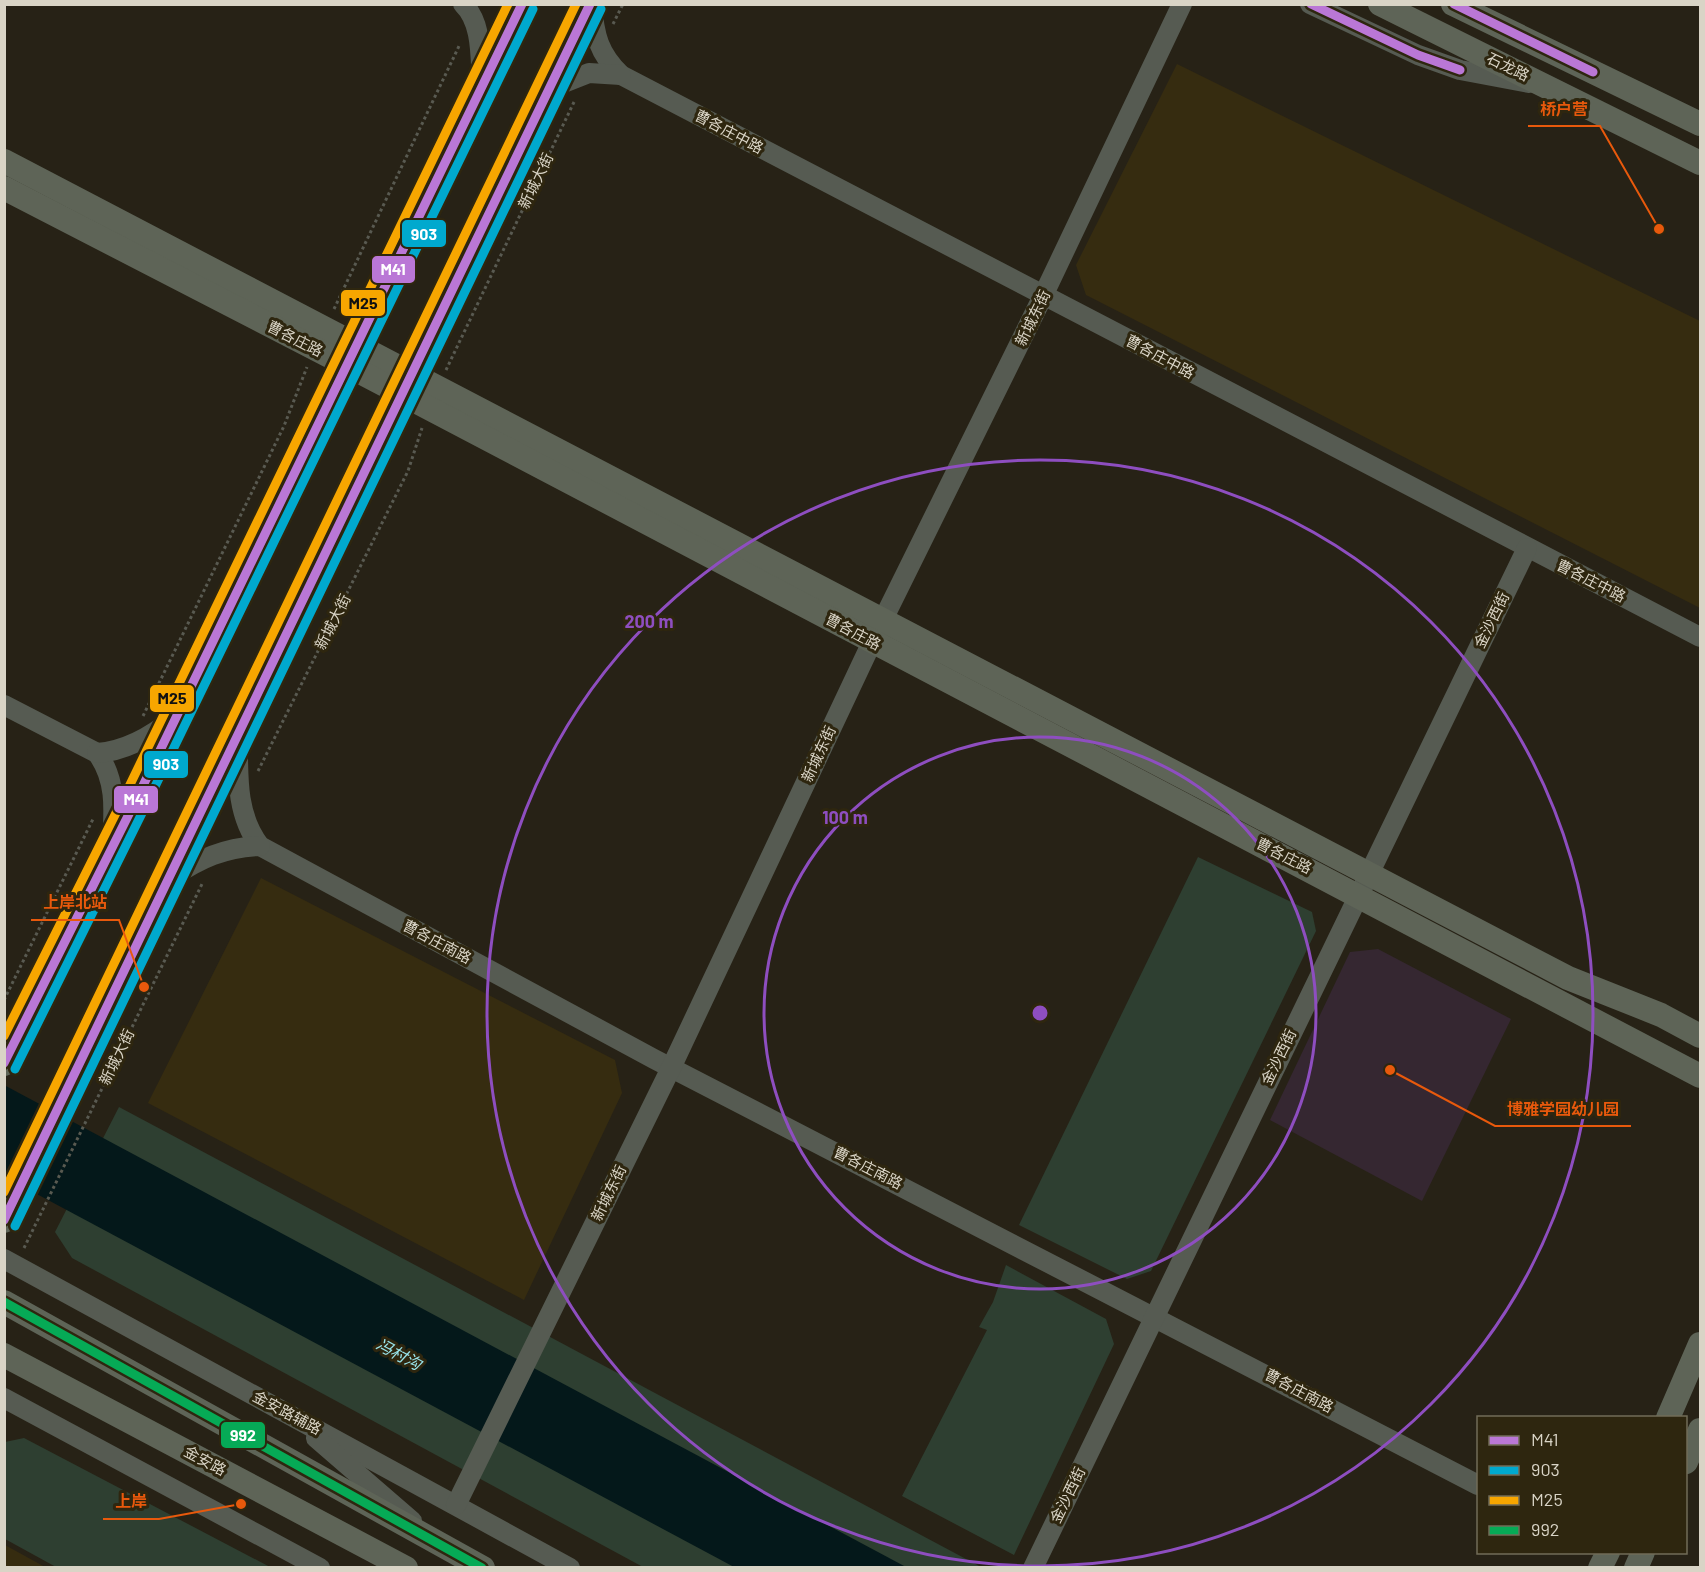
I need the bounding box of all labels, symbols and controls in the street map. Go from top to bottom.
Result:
street label: 石龙路 [1484,48,1533,84]
callout: 桥户营 [1528,92,1600,126]
text: 桥户营 [1540,99,1588,118]
street label: 曹各庄中路 [692,106,767,157]
street label: 新城大街 [514,150,556,211]
line badge: 903 [401,219,447,248]
text: 903 [411,224,437,243]
line badge: M41 [371,255,416,284]
text: M41 [380,259,406,278]
street label: 新城东街 [1011,287,1053,348]
line badge: M25 [340,289,386,317]
text: M25 [348,293,378,312]
street label: 曹各庄路 [265,316,326,360]
street label: 曹各庄中路 [1123,331,1198,382]
street label: 曹各庄中路 [1554,555,1629,605]
street label: 金沙西街 [1470,589,1512,650]
street label: 新城大街 [310,591,354,652]
street label: 曹各庄路 [823,609,884,653]
text: 200 m [624,610,674,632]
line badge: M25 [149,684,195,713]
text: M25 [157,688,187,707]
street label: 新城东街 [797,723,839,785]
line badge: 903 [143,750,189,779]
text: 903 [153,754,179,773]
line badge: M41 [113,785,159,814]
text: M41 [123,789,149,808]
text: 100 m [822,806,868,828]
street label: 曹各庄路 [1254,833,1315,877]
callout: 上岸北站 [31,886,119,920]
text: 上岸北站 [43,892,107,911]
street label: 曹各庄南路 [400,916,475,967]
centre of rings [1030,1003,1050,1023]
street label: 新城大街 [95,1026,137,1087]
street label: 金沙西街 [1257,1026,1299,1087]
callout: 博雅学园幼儿园 [1495,1092,1631,1126]
text: 博雅学园幼儿园 [1507,1099,1619,1118]
street label: 曹各庄南路 [831,1142,906,1192]
street label: 新城东街 [587,1162,629,1223]
water label: 冯村沟 [374,1334,427,1374]
street label: 曹各庄南路 [1262,1365,1337,1416]
street label: 金安路辅路 [250,1387,325,1438]
legend [1477,1416,1687,1554]
line badge: 992 [220,1421,266,1449]
text: 992 [230,1425,256,1444]
text: M41 [1531,1428,1558,1450]
street label: 金安路 [181,1442,230,1479]
text: 903 [1531,1458,1560,1480]
street label: 金沙西街 [1046,1464,1088,1525]
callout: 上岸 [103,1485,159,1519]
text: M25 [1531,1488,1563,1510]
text: 上岸 [115,1491,147,1510]
text: 992 [1531,1518,1559,1540]

